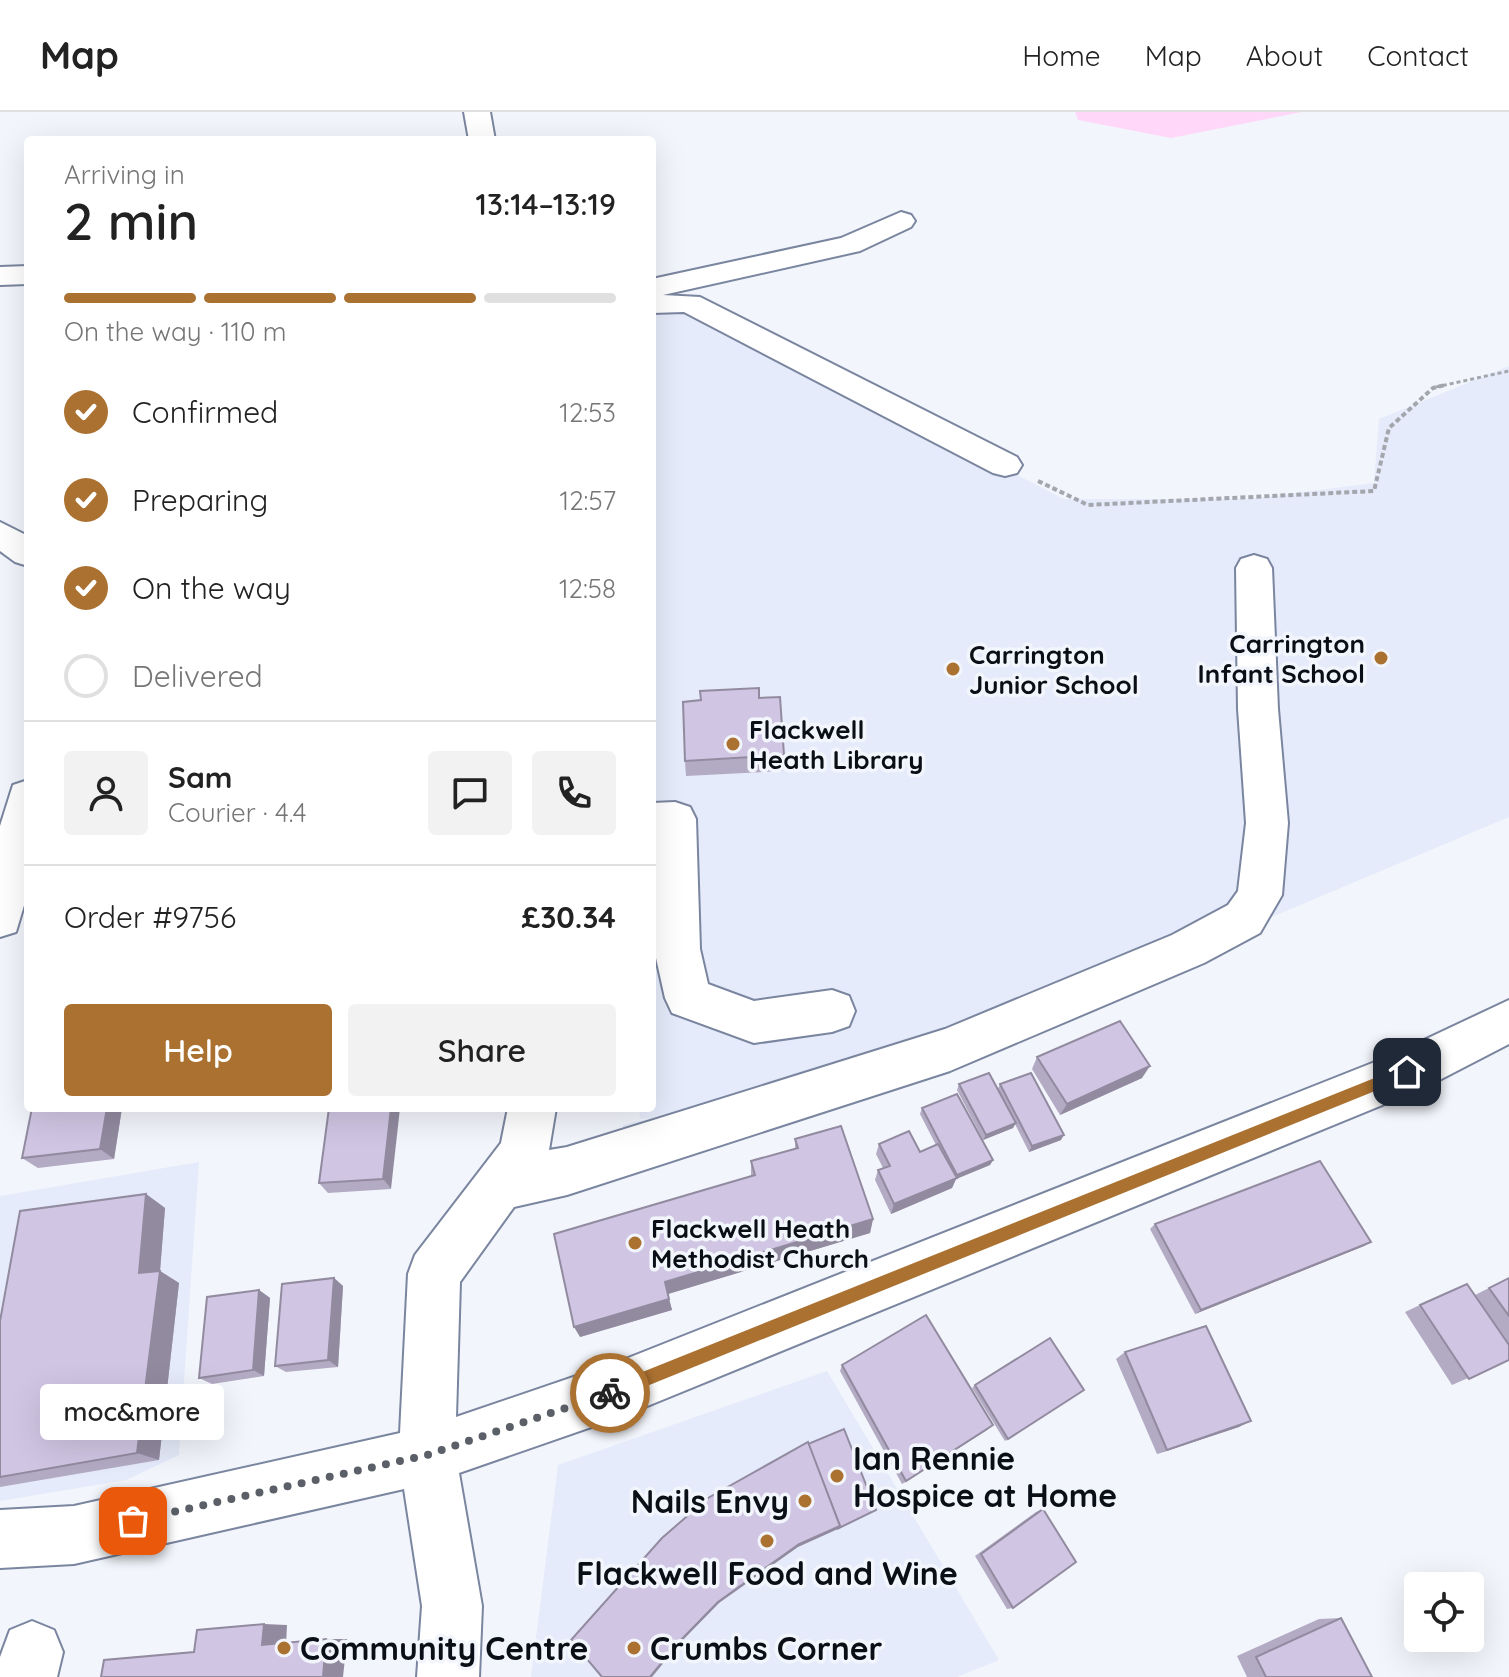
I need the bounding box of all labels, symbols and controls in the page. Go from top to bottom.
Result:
text: Map [40,31,119,79]
text: Home [1022,38,1101,73]
text: Map [1145,38,1202,73]
text: About [1246,38,1323,73]
text: Contact [1367,38,1469,73]
text: Arriving in [64,158,185,191]
text: 13:14–13:19 [475,185,616,223]
text: 2 min [64,188,198,253]
text: On the way · 110 m [64,315,286,348]
icon: check [64,390,108,434]
text: Confirmed [132,393,278,431]
text: 12:53 [559,396,616,429]
icon: check [64,478,108,522]
text: Preparing [132,481,268,519]
text: 12:57 [560,484,616,517]
icon: check [64,566,108,610]
text: On the way [132,569,291,607]
text: 12:58 [559,572,616,605]
place label: Carrington Infant School [1198,627,1365,690]
place label: Carrington Junior School [969,638,1139,701]
marker: Carrington Infant School [1372,649,1390,667]
text: Delivered [132,657,263,695]
marker: Carrington Junior School [944,660,962,678]
place label: Flackwell Heath Library [749,713,924,776]
marker: Flackwell Heath Library [724,735,742,753]
button: person [64,751,148,835]
button: chat [428,751,512,835]
button: phone [532,751,616,835]
text: Sam [168,758,232,796]
text: Courier · 4.4 [168,796,306,829]
text: Order #9756 [64,898,236,936]
text: £30.34 [522,898,616,936]
button: Help [64,1004,332,1096]
button: Share [348,1004,616,1096]
pin [1373,1038,1441,1106]
icon: home [1385,1050,1429,1094]
place label: Flackwell Heath Methodist Church [651,1212,869,1275]
marker: Flackwell Heath Methodist Church [626,1234,644,1252]
courier [570,1353,650,1433]
icon: bike [588,1371,632,1415]
callout: moc&more [41,1385,225,1441]
text: moc&more [64,1395,200,1428]
place label: Ian Rennie Hospice at Home [853,1438,1117,1515]
marker: Ian Rennie Hospice at Home [828,1467,846,1485]
place label: Nails Envy [631,1481,789,1521]
pin [99,1487,167,1555]
marker: Nails Envy [796,1492,814,1510]
icon: bag [111,1499,155,1543]
marker: Flackwell Food and Wine [758,1532,776,1550]
place label: Flackwell Food and Wine [576,1553,958,1593]
map controls [1404,1572,1484,1652]
button: locate [1404,1572,1484,1652]
place label: Community Centre [300,1628,588,1668]
place label: Crumbs Corner [650,1628,883,1668]
marker: Community Centre [275,1639,293,1657]
marker: Crumbs Corner [625,1639,643,1657]

